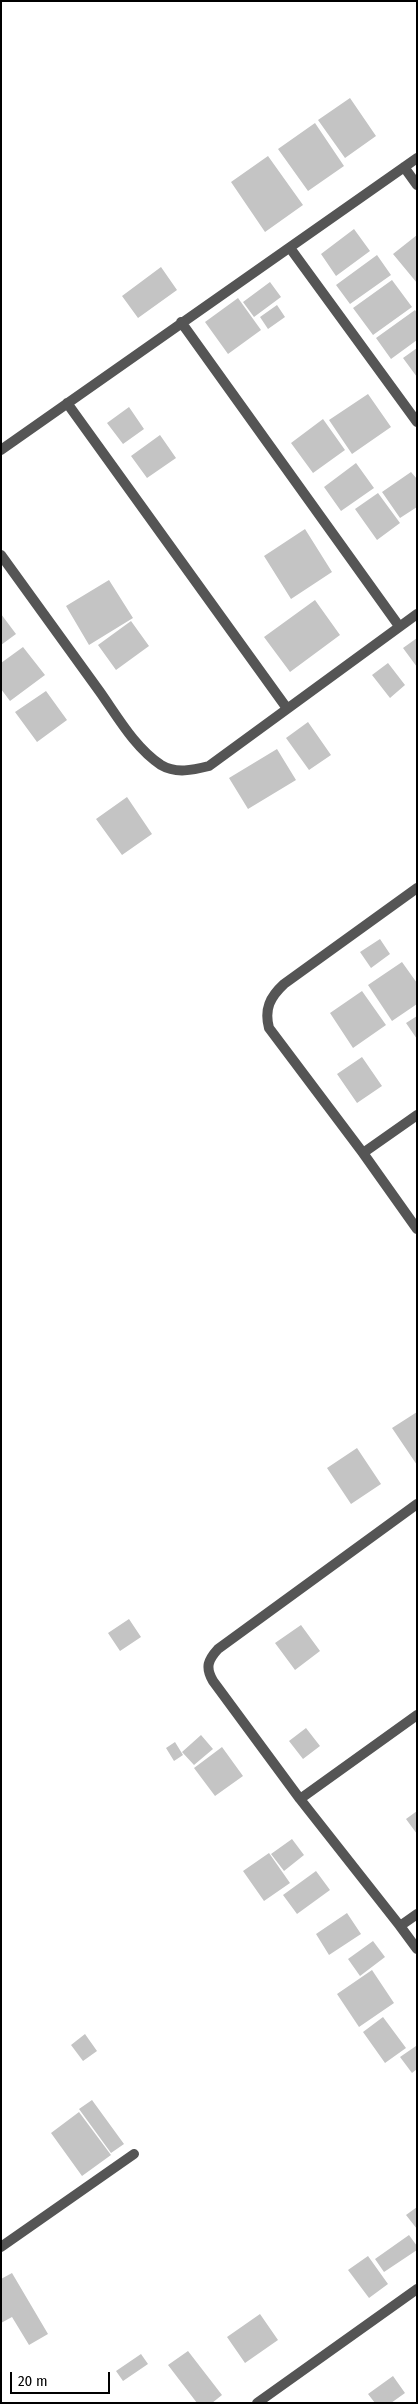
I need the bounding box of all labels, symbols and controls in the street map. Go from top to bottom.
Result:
scale bar [12,2362,112,2394]
text: 20 m [18,2372,48,2390]

